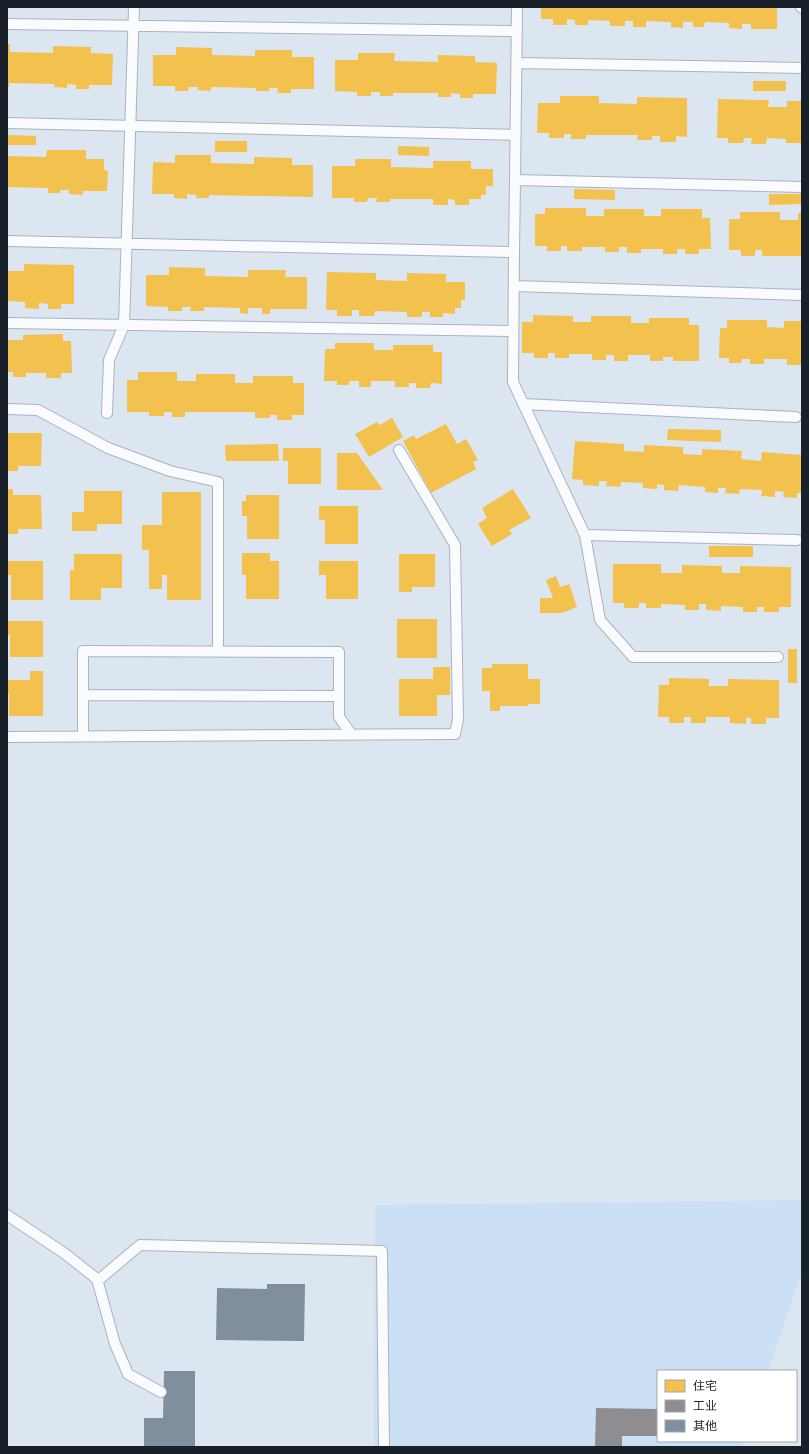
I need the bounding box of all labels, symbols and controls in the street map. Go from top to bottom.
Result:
legend [657,1370,797,1442]
text: 住宅 [693,1377,717,1394]
text: 工业 [693,1397,717,1414]
text: 其他 [693,1417,717,1434]

